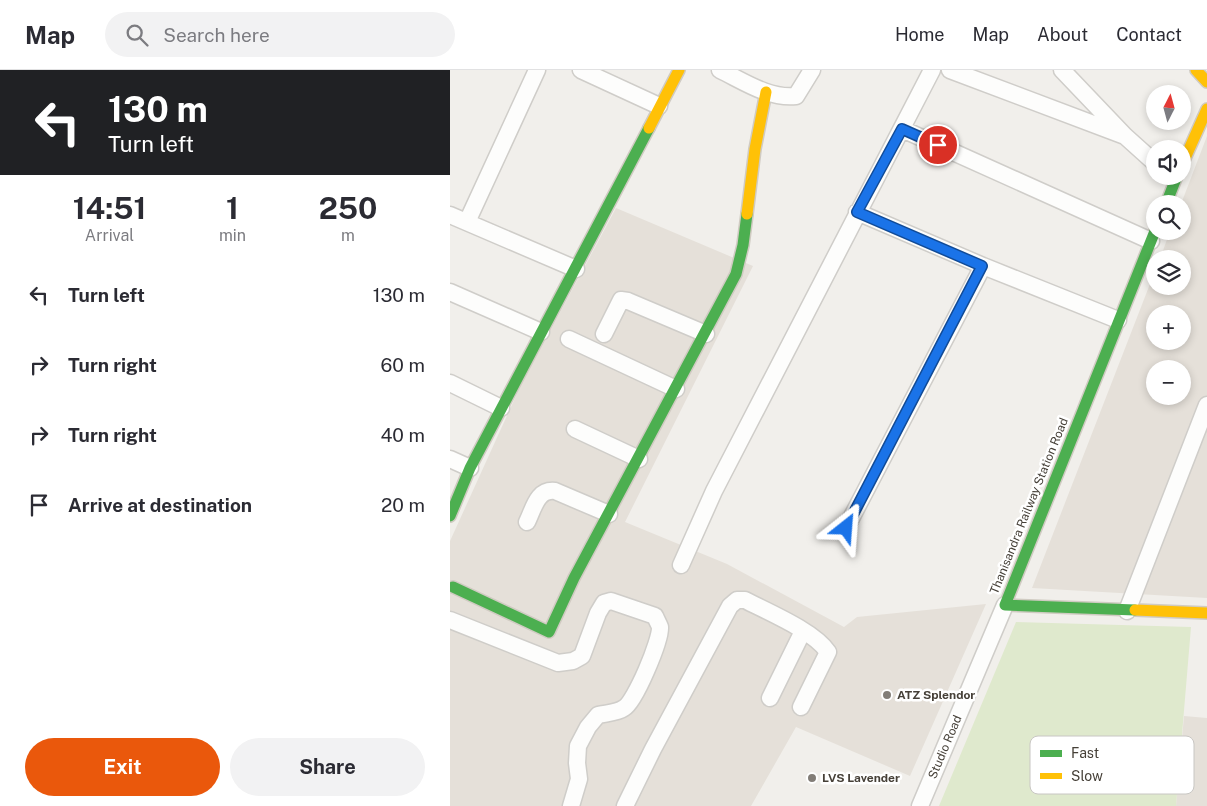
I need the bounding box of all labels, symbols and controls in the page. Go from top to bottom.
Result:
search box [105,12,455,57]
text: Map [25,21,75,49]
icon: search [123,21,151,49]
text: Search here [163,24,270,46]
text: Home [895,24,945,45]
text: Map [973,24,1009,45]
text: About [1037,24,1088,45]
text: Contact [1116,24,1182,45]
north arrow [1146,85,1191,130]
map controls [1146,85,1191,405]
text: 130 m [108,89,208,130]
icon: left [25,90,90,155]
pin [917,124,959,166]
text: Turn left [108,131,194,157]
icon: arrive [924,131,952,159]
button: sound [1146,140,1191,185]
text: 14:51 [73,190,146,226]
text: 1 [226,190,239,226]
text: 250 [319,190,377,226]
button: search [1146,195,1191,240]
text: Arrival [85,226,134,245]
text: min [219,226,246,245]
text: m [341,226,355,245]
button: layers [1146,250,1191,295]
icon: left [25,281,53,309]
text: Turn left [68,284,145,306]
text: 130 m [373,284,425,306]
button: + [1146,305,1191,350]
icon: right [25,351,53,379]
text: Turn right [68,354,157,376]
text: 60 m [381,354,425,376]
button: − [1146,360,1191,405]
street label: Thanisandra Railway Station Road [987,416,1071,596]
icon: right [25,421,53,449]
text: Turn right [68,424,157,446]
text: 40 m [380,424,425,446]
icon: arrive [25,491,53,519]
text: Arrive at destination [68,494,252,516]
text: 20 m [381,494,425,516]
position arrow [819,501,871,553]
place label: ATZ Splendor [897,688,975,702]
marker: ATZ Splendor [881,689,893,701]
street label: Studio Road [925,713,965,781]
legend [1030,736,1194,794]
button: Exit [25,738,220,796]
button: Share [230,738,425,796]
text: Fast [1071,745,1099,761]
text: Slow [1071,768,1103,784]
place label: LVS Lavender [822,771,900,785]
marker: LVS Lavender [806,772,818,784]

